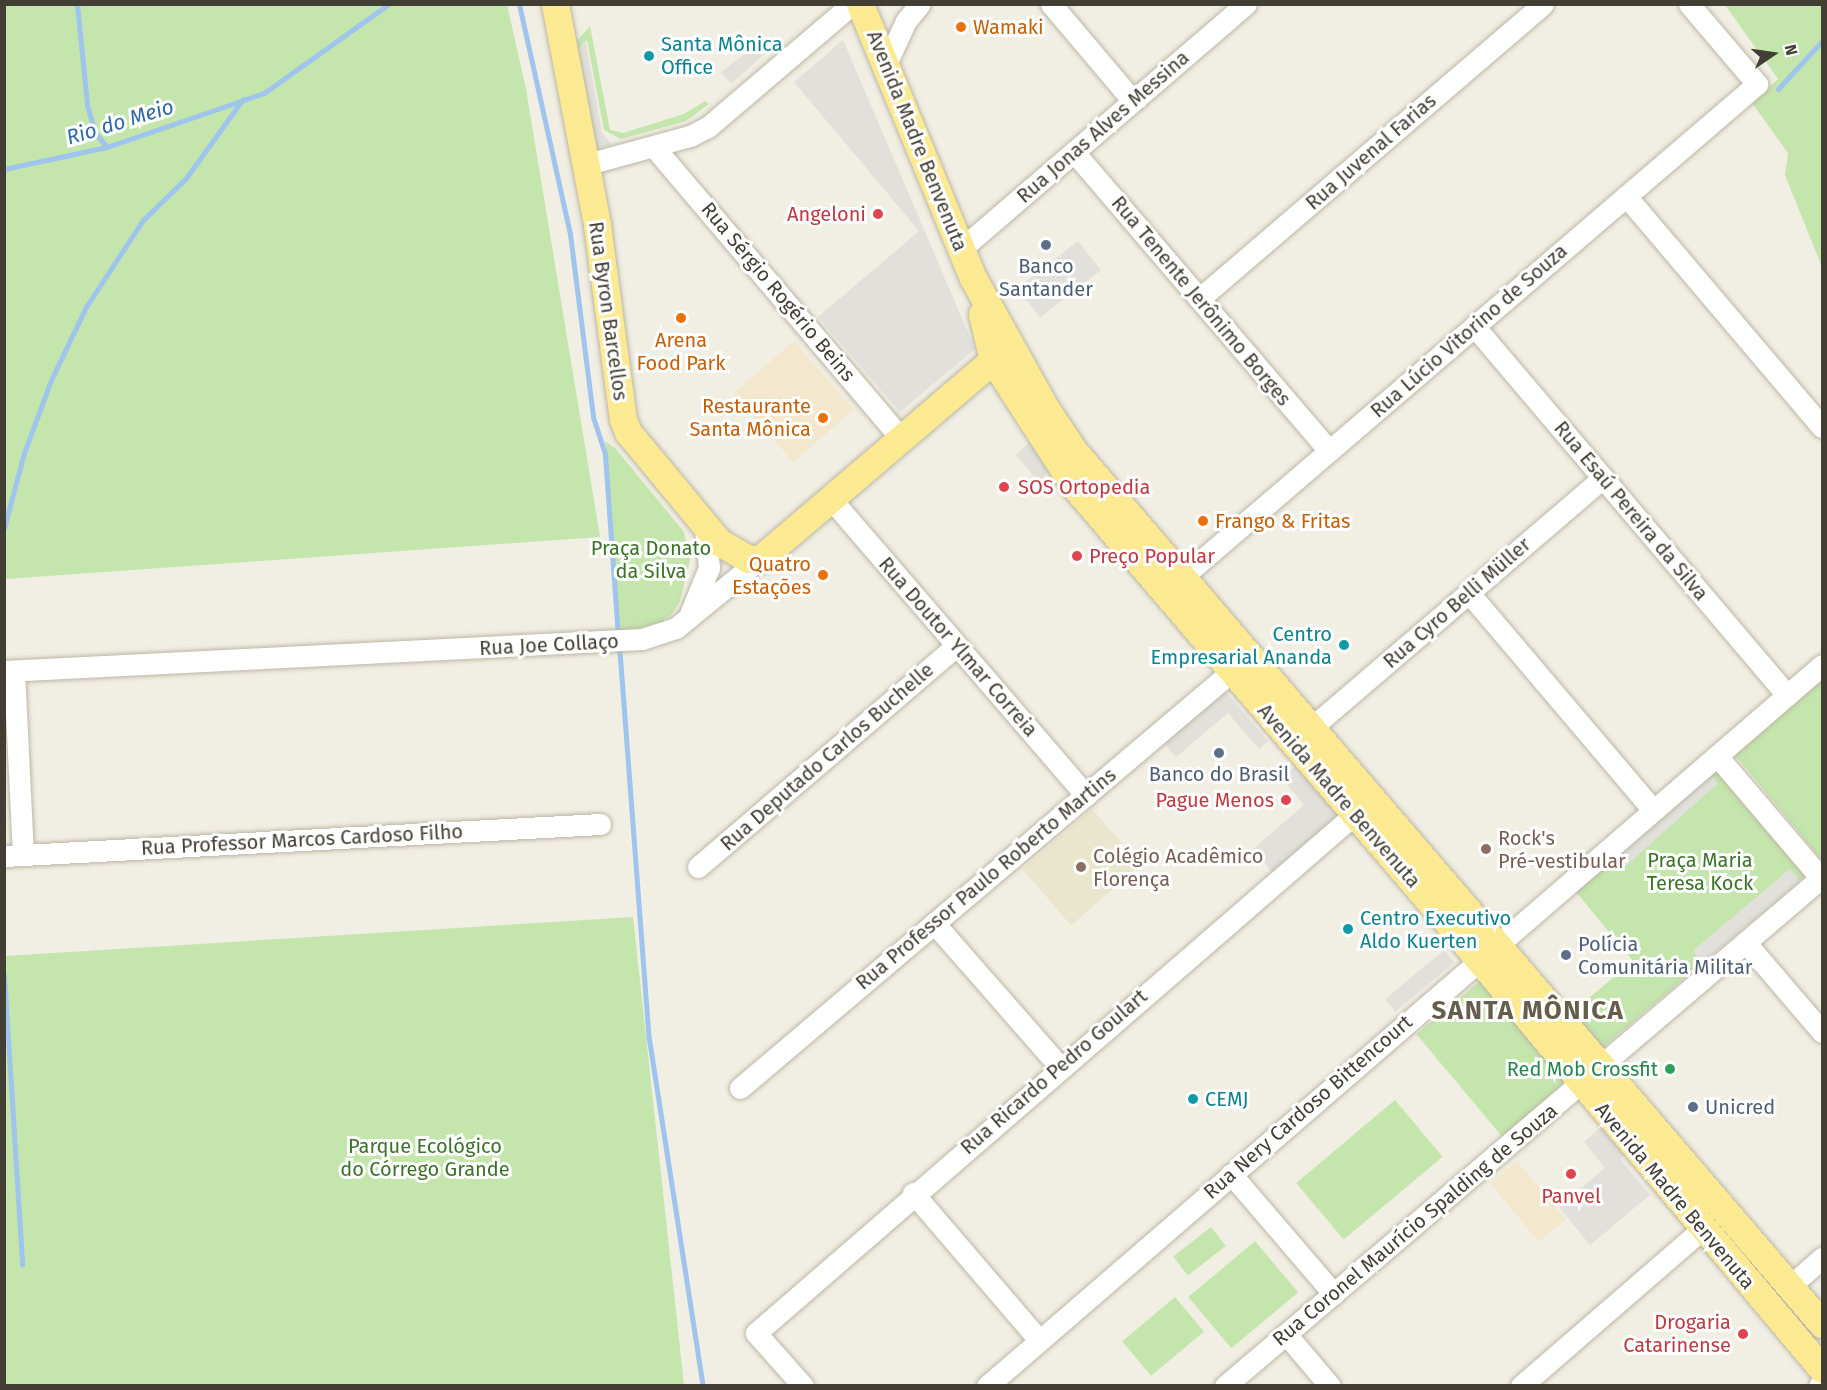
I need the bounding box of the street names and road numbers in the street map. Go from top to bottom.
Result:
street label: Avenida Madre Benvenuta [862,27,972,255]
street label: Rua Jonas Alves Messina [1012,46,1194,208]
street label: Rua Juvenal Farias [1301,89,1441,215]
street label: Rua Tenente Jerônimo Borges [1106,191,1296,411]
street label: Rua Sérgio Rogério Beins [696,197,860,387]
street label: Rua Byron Barcellos [584,220,632,402]
street label: Rua Lúcio Vitorino de Souza [1366,239,1572,423]
street label: Rua Esaú Pereira da Silva [1549,416,1713,606]
street label: Rua Cyro Belli Müller [1378,533,1536,673]
street label: Rua Doutor Ylmar Correia [873,552,1043,742]
street label: Rua Joe Collaço [479,629,619,661]
street label: Rua Deputado Carlos Buchelle [716,658,938,856]
street label: Avenida Madre Benvenuta [1253,699,1425,893]
street label: Rua Professor Paulo Roberto Martins [851,763,1121,995]
street label: Rua Professor Marcos Cardoso Filho [140,820,464,860]
street label: Rua Ricardo Pedro Goulart [956,984,1152,1160]
street label: Rua Nery Cardoso Bittencourt [1199,1010,1417,1204]
street label: Avenida Madre Benvenuta [1590,1098,1760,1294]
street label: Rua Coronel Maurício Spalding de Souza [1268,1099,1562,1351]

